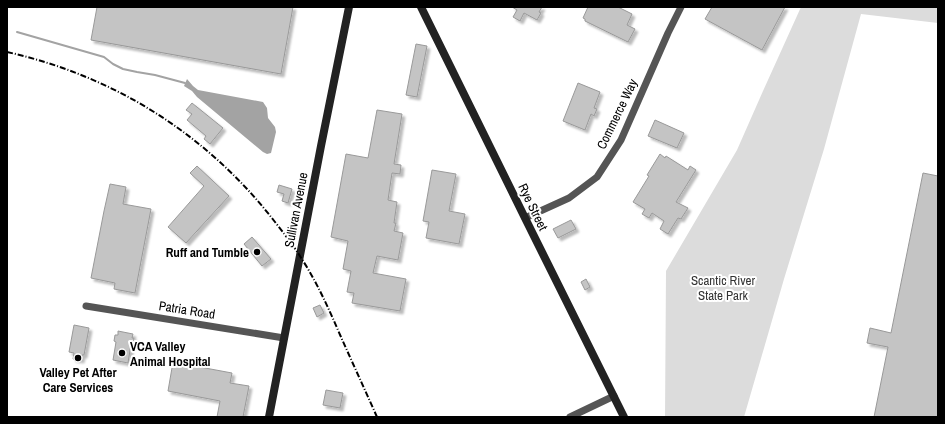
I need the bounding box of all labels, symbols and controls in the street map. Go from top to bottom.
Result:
street label: Commerce Way [593,76,642,152]
street label: Sullivan Avenue [280,171,312,249]
street label: Rye Street [514,181,552,233]
place label: Ruff and Tumble [166,244,249,261]
marker: Ruff and Tumble [252,247,262,257]
park label: Scantic River State Park [691,272,755,304]
street label: Patria Road [158,297,216,323]
place label: VCA Valley Animal Hospital [130,338,211,370]
marker: VCA Valley Animal Hospital [117,348,127,358]
marker: Valley Pet After Care Services [73,353,83,363]
place label: Valley Pet After Care Services [39,364,117,396]

